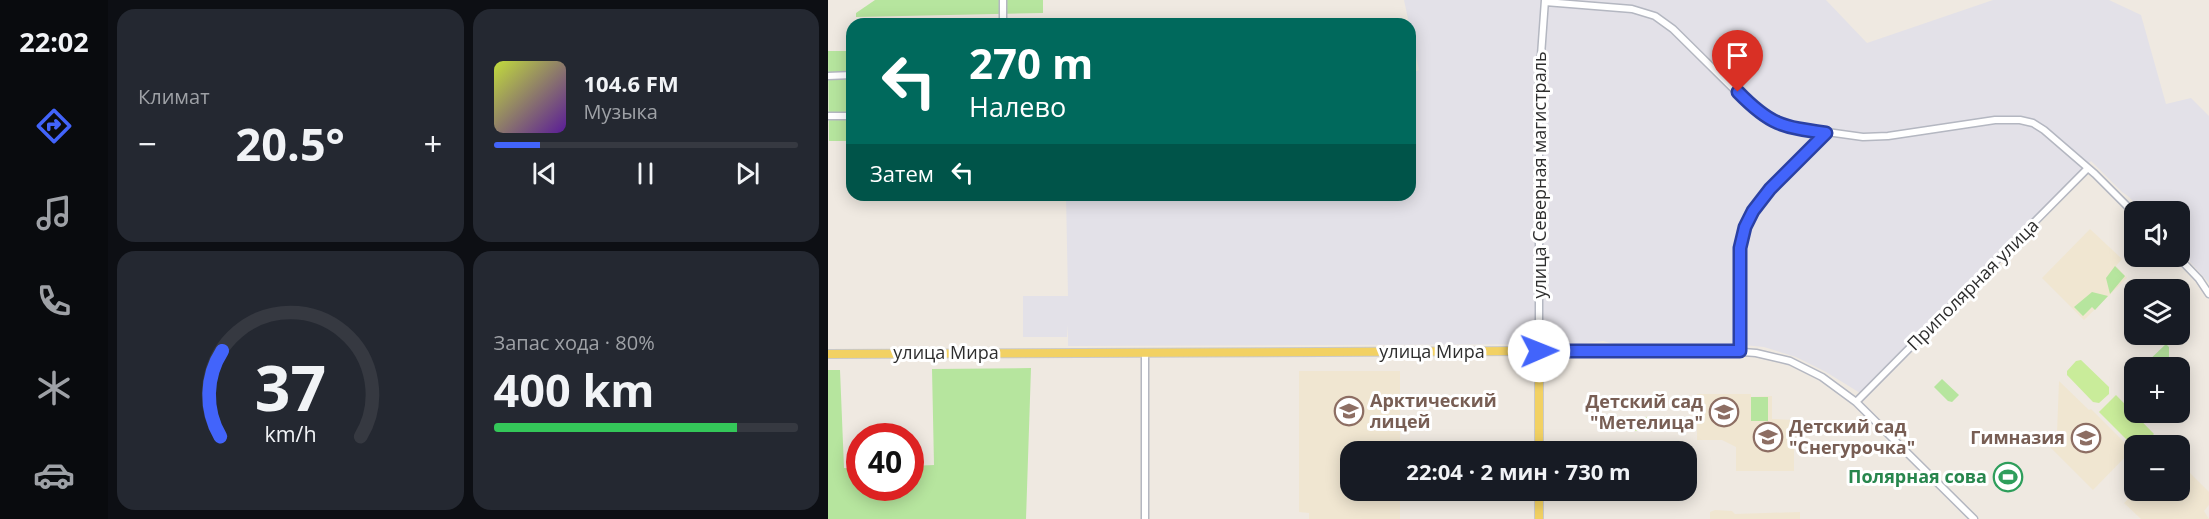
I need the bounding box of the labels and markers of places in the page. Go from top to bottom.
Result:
pin [1712,30,1763,92]
place label: Арктический лицей [1370,388,1497,433]
place label: Детский сад "Метелица" [1586,389,1703,434]
school or university icon: Арктический лицей [1333,395,1365,427]
school or university icon: Детский сад "Метелица" [1708,396,1740,428]
place label: Детский сад "Снегурочка" [1789,414,1915,459]
school or university icon: Детский сад "Снегурочка" [1752,421,1784,453]
school or university icon: Гимназия [2070,422,2102,454]
place label: Гимназия [1970,425,2065,449]
sports icon: Полярная сова [1992,461,2024,493]
place label: Полярная сова [1848,464,1987,488]

